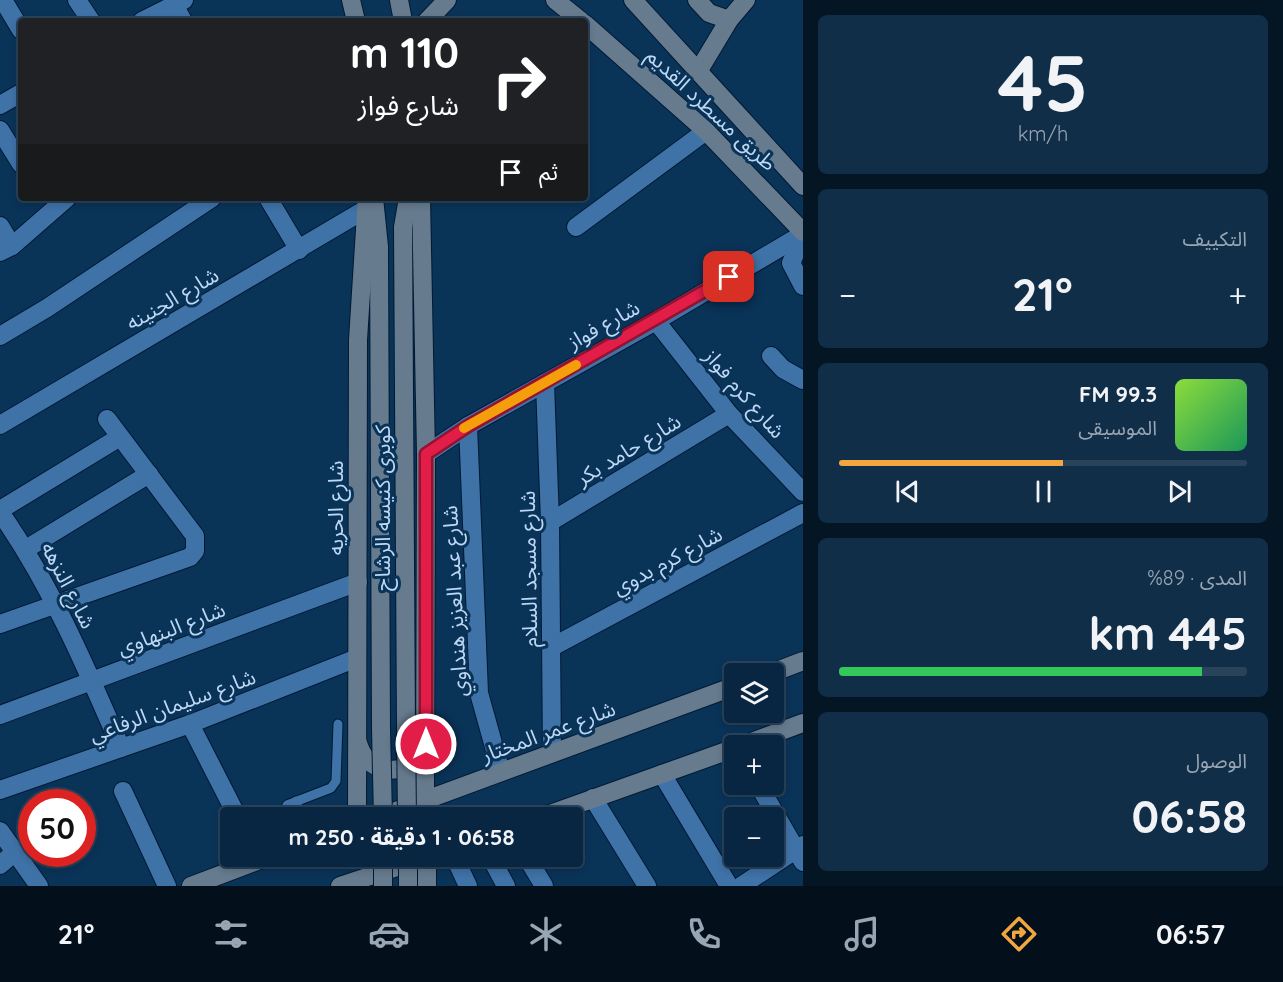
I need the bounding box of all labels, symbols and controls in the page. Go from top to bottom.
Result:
text: 110 m [350,26,459,79]
text: 45 [998,33,1088,131]
icon: right [480,42,558,120]
street label: طريق مسطرد القديم [640,42,782,178]
text: شارع فواز [358,88,459,122]
text: km/h [1018,121,1068,146]
icon: arrive [494,156,527,189]
text: ثم [539,158,558,186]
text: التكييف [1183,226,1247,251]
pin [703,251,754,302]
icon: arrive [712,260,745,293]
street label: شارع الجنينه [121,261,225,338]
text: 21° [1012,266,1073,322]
text: − [839,274,856,315]
text: + [1228,274,1247,315]
street label: شارع فواز [561,294,645,358]
street label: شارع كرم فواز [695,342,791,446]
text: 99.3 FM [1079,380,1157,408]
street label: شارع حامد بكر [570,408,687,494]
text: الموسيقى [1078,415,1157,440]
street label: كوبرى كنيسه الرشاح [369,425,398,591]
street label: شارع الحريه [322,461,351,555]
icon: previous [891,475,924,508]
icon: pause [1027,475,1060,508]
icon: next [1163,475,1196,508]
street label: شارع مسجد السلام [514,490,546,648]
street label: شارع عبد العزيز هنداوي [436,504,476,697]
street label: شارع كرم بدوي [608,520,728,603]
street label: شارع النزهه [33,537,102,634]
text: المدى · 89% [1147,565,1247,590]
street label: شارع البنهاوي [113,596,230,664]
text: 445 km [1088,605,1247,661]
street label: شارع سليمان الرفاعي [85,663,260,751]
map controls [724,663,784,867]
button: layers [724,663,784,723]
street label: شارع عمر المختار [476,695,620,770]
position arrow [394,712,458,776]
button: + [724,735,784,795]
text: الوصول [1186,748,1247,773]
text: 06:58 [1132,788,1247,844]
speed limit sign: 50 [18,789,96,867]
button: − [724,807,784,867]
text: 06:58 · 1 دقيقة · 250 m [288,823,515,851]
icon: filters [210,913,252,955]
icon: car [368,913,410,955]
icon: climate [525,913,567,955]
icon: phone [683,913,725,955]
icon: music [841,913,883,955]
icon: directions [998,913,1040,955]
text: 21° [58,917,94,951]
text: 06:57 [1156,917,1225,951]

